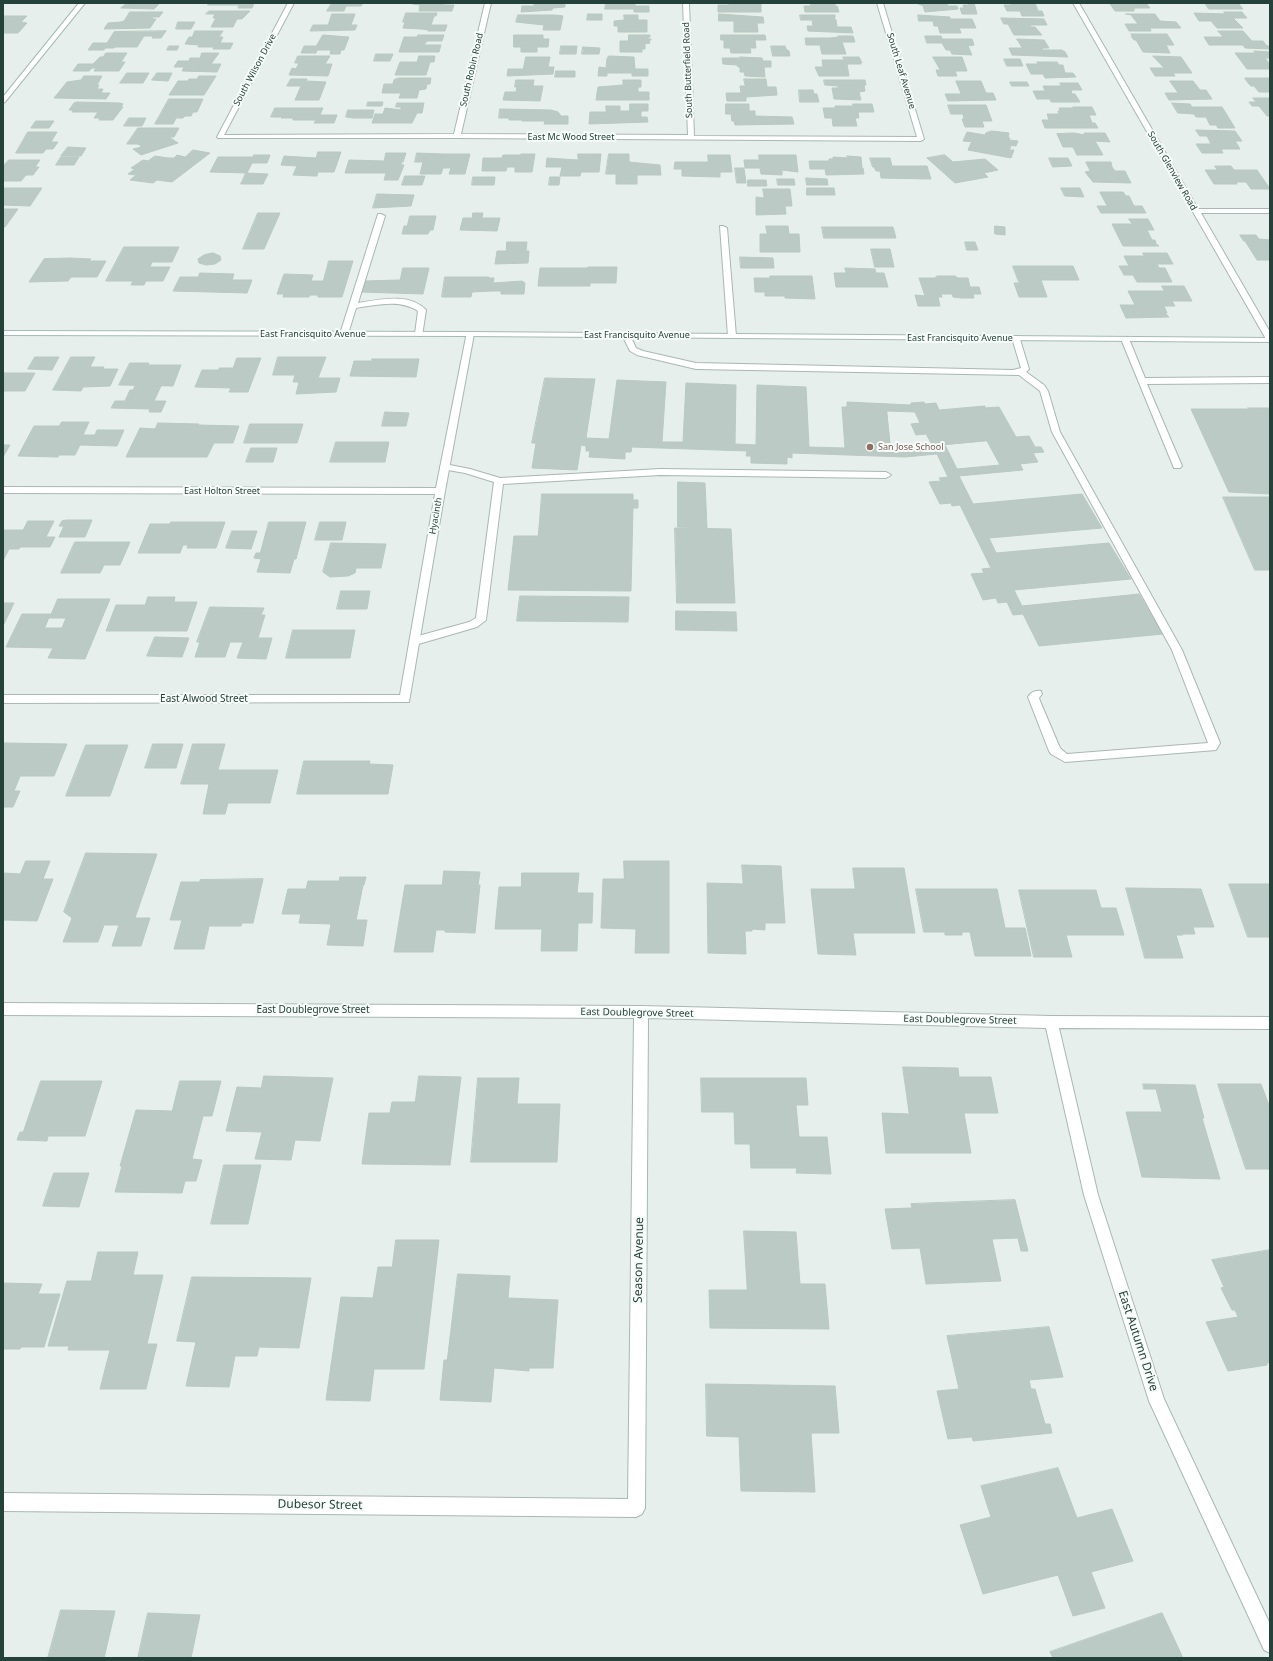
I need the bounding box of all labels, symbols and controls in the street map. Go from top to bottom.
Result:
street label: South Butterfield Road [681,22,695,118]
street label: South Wilson Drive [231,32,279,108]
street label: South Robin Road [458,32,486,108]
street label: South Leaf Avenue [884,32,918,110]
street label: South Glenview Road [1145,130,1199,212]
street label: East Mc Wood Street [528,132,614,142]
street label: East Francisquito Avenue [260,329,366,339]
street label: East Francisquito Avenue [584,330,690,340]
street label: East Francisquito Avenue [907,333,1013,343]
marker: San Jose School [865,442,875,452]
place label: San Jose School [878,442,944,452]
street label: East Holton Street [184,486,260,496]
street label: Hyacinth [427,497,445,535]
street label: East Alwood Street [160,693,248,705]
street label: East Doublegrove Street [256,1004,370,1016]
street label: East Doublegrove Street [580,1006,694,1020]
street label: East Doublegrove Street [903,1013,1017,1027]
street label: Season Avenue [631,1217,647,1303]
street label: East Autumn Drive [1115,1289,1161,1393]
street label: Dubesor Street [277,1497,363,1513]

